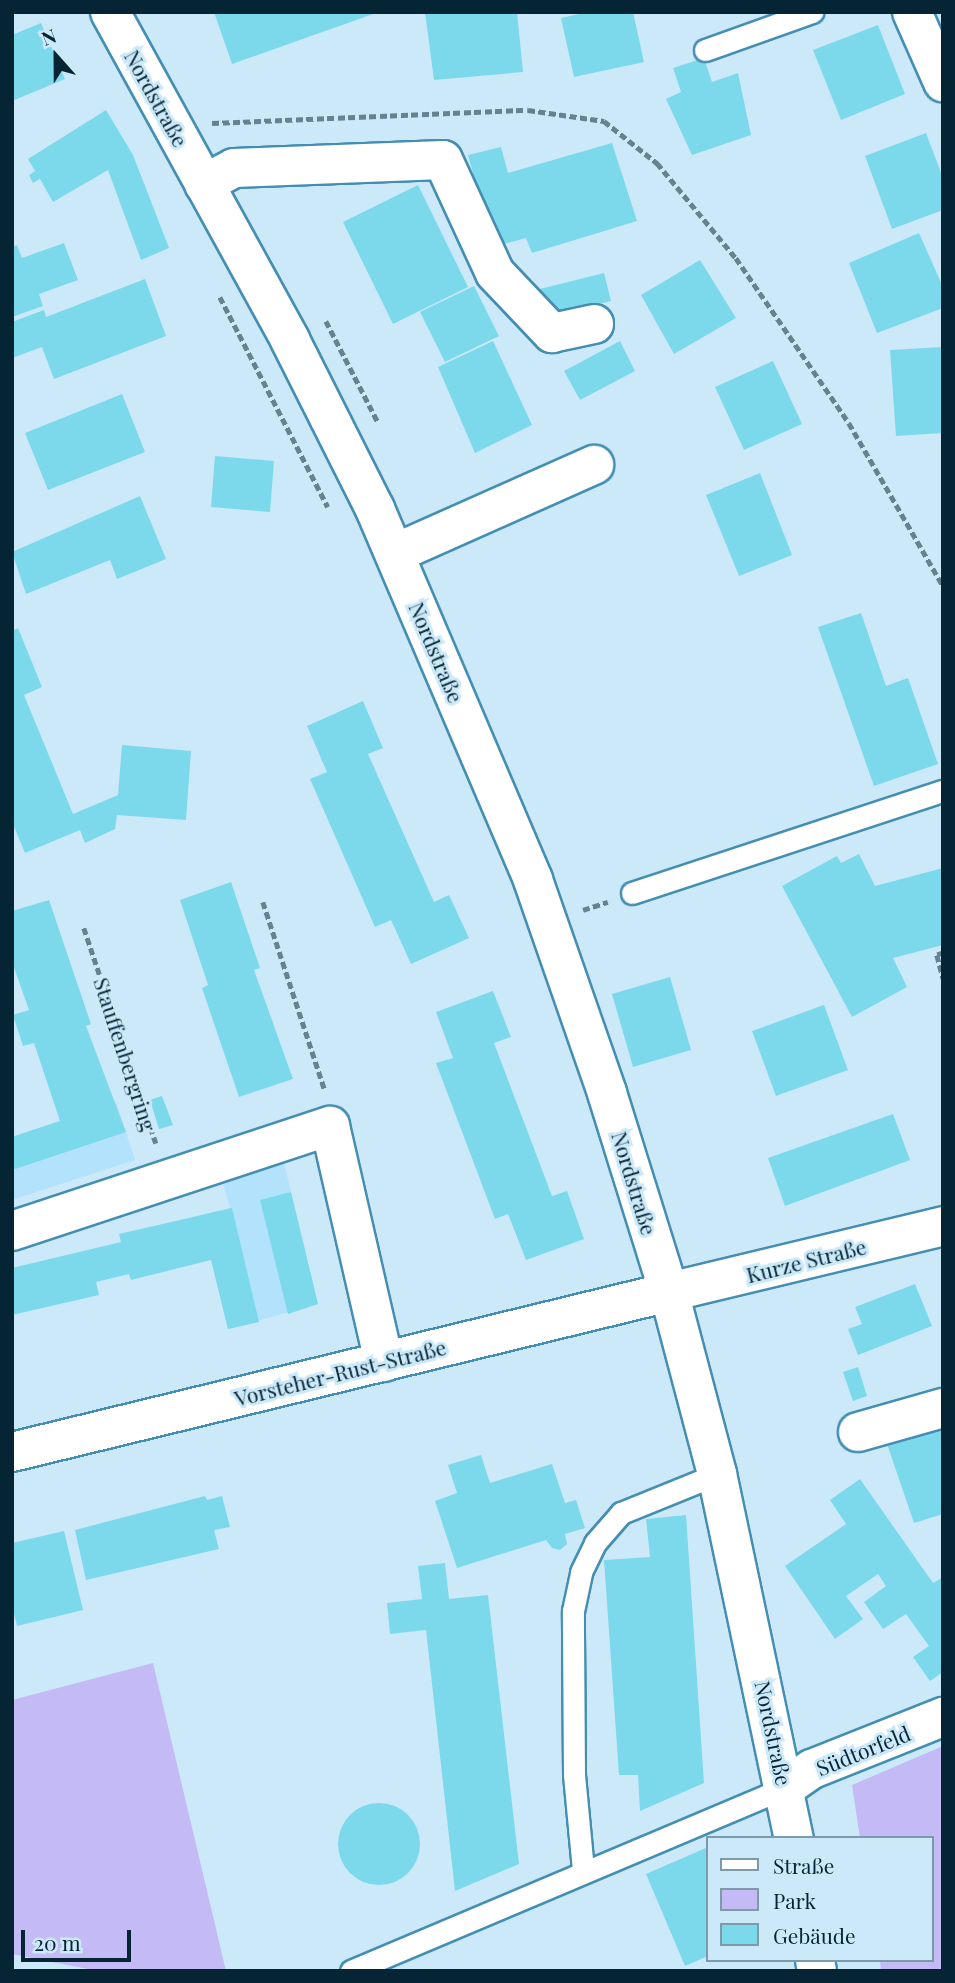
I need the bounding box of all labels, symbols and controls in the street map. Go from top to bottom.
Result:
north arrow [21,21,91,91]
text: N [37,22,60,51]
street label: Nordstraße [120,45,194,151]
street label: Nordstraße [405,598,469,706]
street label: Stauffenbergring [89,974,163,1134]
street label: Nordstraße [607,1128,663,1238]
street label: Kurze Straße [743,1233,869,1287]
street label: Vorsteher-Rust-Straße [232,1334,448,1410]
street label: Nordstraße [751,1678,797,1788]
street label: Südtorfeld [812,1720,914,1780]
legend [706,1836,934,1962]
text: Straße [773,1851,834,1879]
text: Park [773,1886,816,1914]
scale bar [24,1916,135,1960]
text: Gebäude [773,1921,856,1949]
text: 20 m [34,1928,81,1956]

